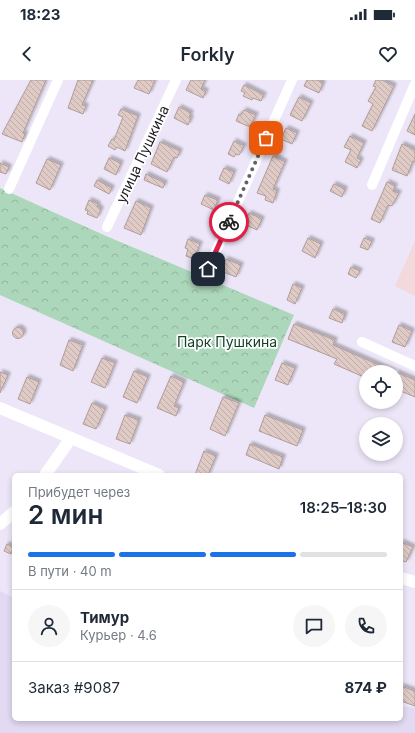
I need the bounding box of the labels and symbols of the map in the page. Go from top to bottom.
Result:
street label: улица Пушкина [112,103,172,205]
pin [249,121,283,155]
courier [209,202,249,242]
pin [191,252,225,286]
park label: Парк Пушкина [177,333,277,350]

